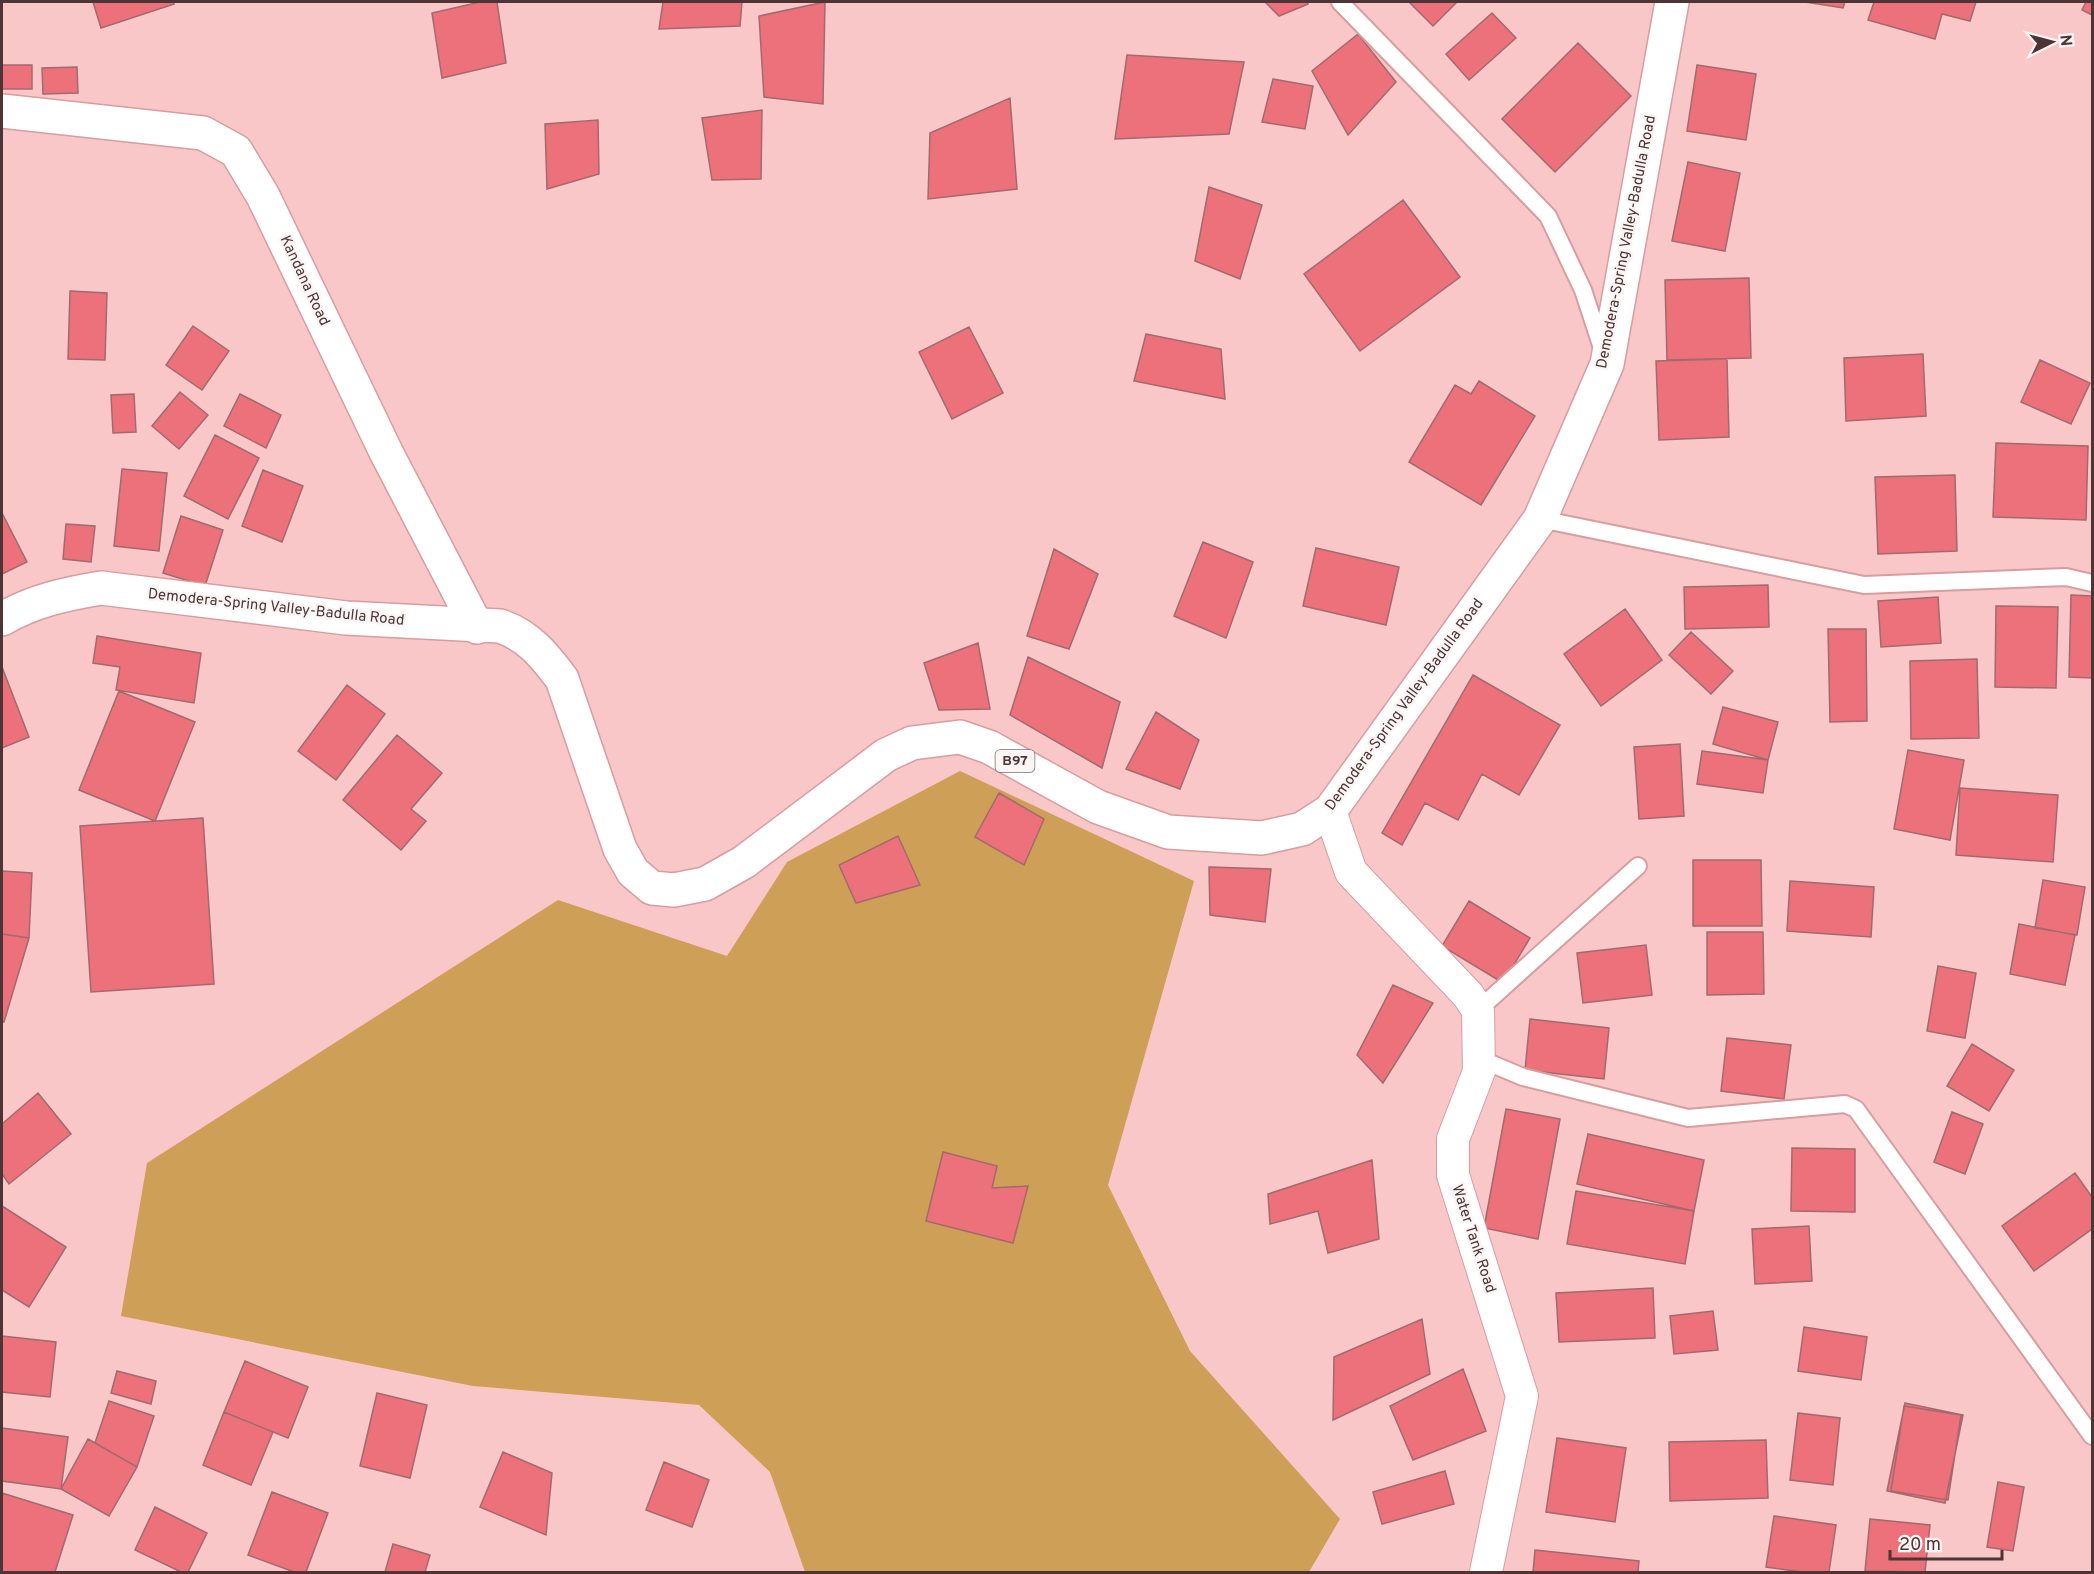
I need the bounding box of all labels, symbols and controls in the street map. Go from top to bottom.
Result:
north arrow [2022,12,2082,72]
text: N [2054,34,2075,47]
street label: Demodera-Spring Valley-Badulla Road [1593,114,1661,370]
street label: Kandana Road [275,233,333,329]
street label: Demodera-Spring Valley-Badulla Road [147,585,405,631]
street label: Demodera-Spring Valley-Badulla Road [1322,595,1488,815]
road number: B97 [996,750,1034,772]
street label: Water Tank Road [1447,1182,1499,1296]
scale bar [1890,1523,2002,1561]
text: 20 m [1899,1534,1941,1557]

